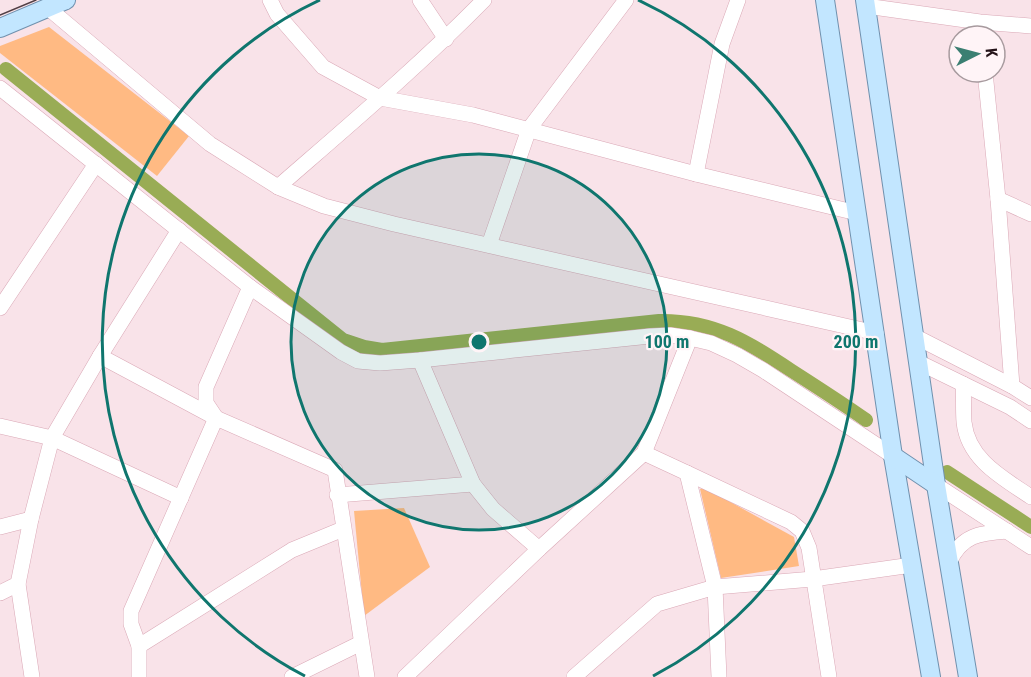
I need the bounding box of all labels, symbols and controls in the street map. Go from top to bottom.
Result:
north arrow [947,24,1007,84]
text: K [982,47,1001,58]
text: 100 m [645,331,689,352]
text: 200 m [834,331,878,352]
centre of rings [469,332,489,352]

